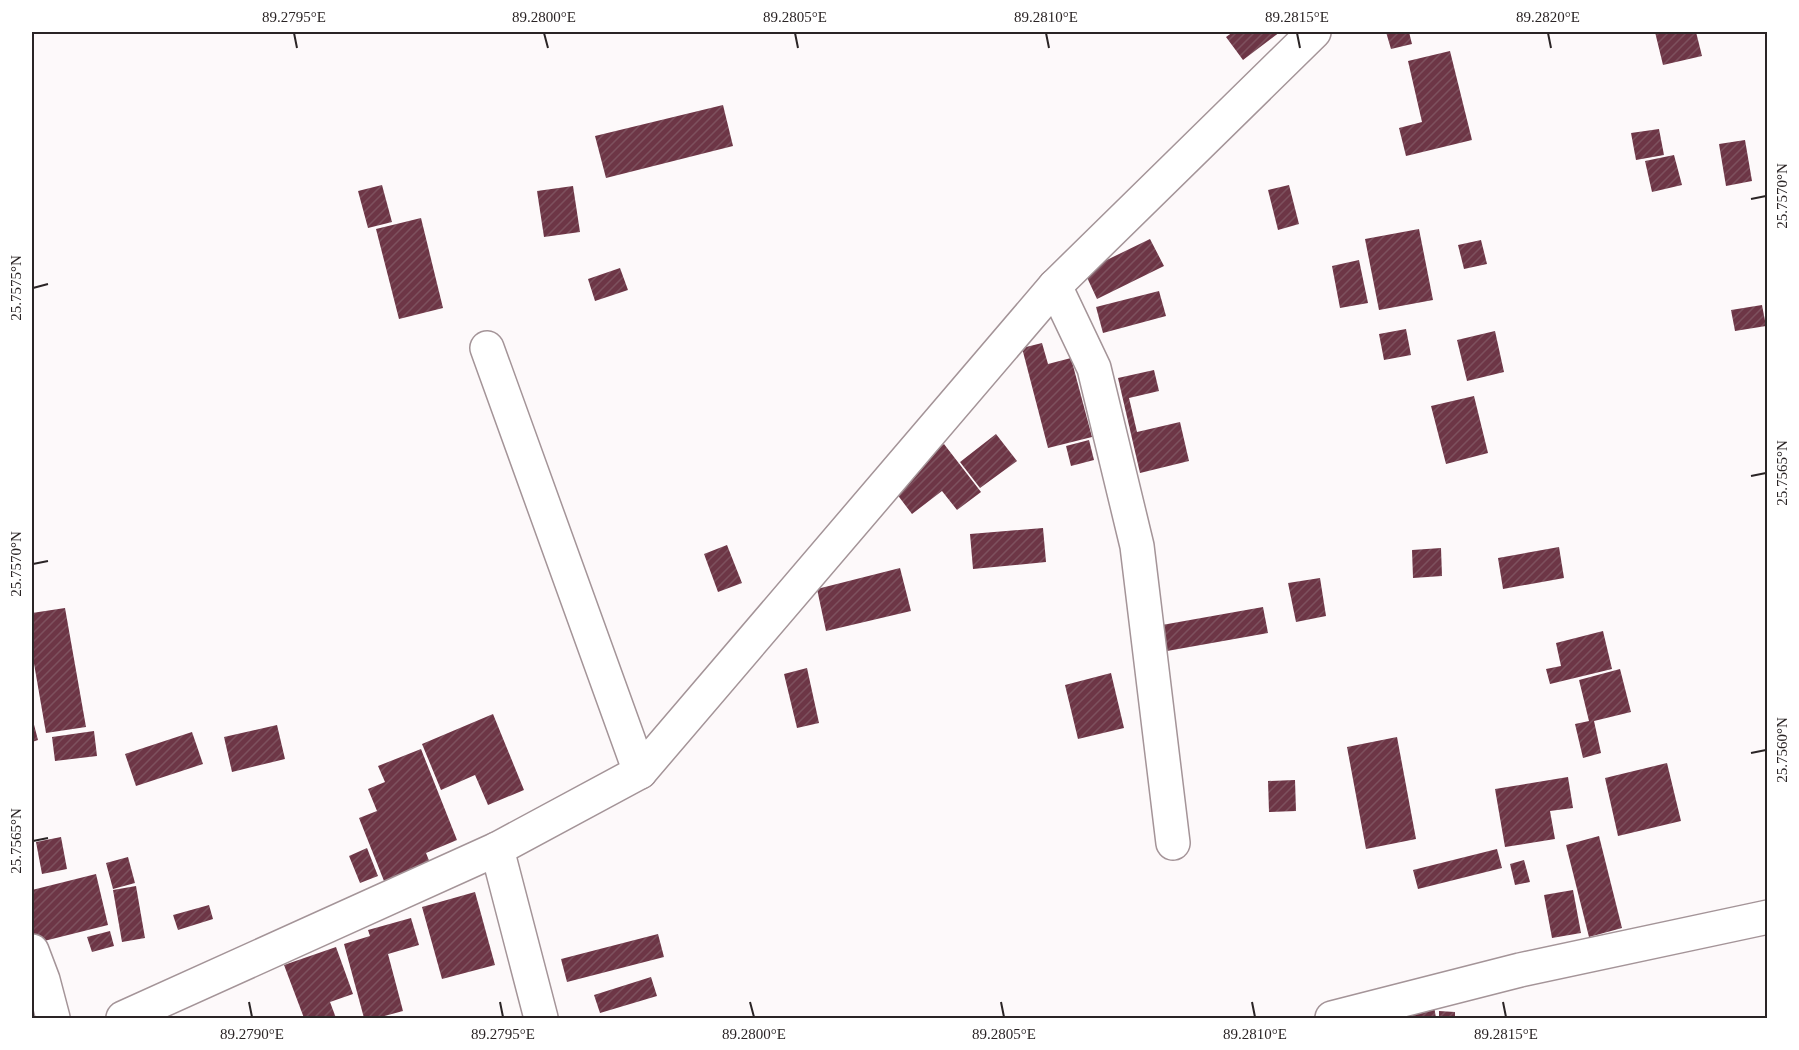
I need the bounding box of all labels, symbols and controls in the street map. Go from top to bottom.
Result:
text: 89.2795°E [262,9,326,25]
text: 89.2800°E [512,9,576,25]
text: 89.2805°E [763,9,827,25]
text: 89.2810°E [1014,9,1078,25]
text: 89.2815°E [1265,9,1329,25]
text: 89.2820°E [1516,9,1580,25]
text: 25.7570°N [1774,163,1790,229]
text: 25.7575°N [8,255,24,321]
text: 25.7565°N [1774,440,1790,506]
text: 25.7570°N [8,531,24,597]
text: 25.7560°N [1774,717,1790,783]
text: 25.7565°N [8,808,24,874]
text: 89.2790°E [220,1026,284,1042]
text: 89.2795°E [471,1026,535,1042]
text: 89.2800°E [722,1026,786,1042]
text: 89.2805°E [972,1026,1036,1042]
text: 89.2810°E [1223,1026,1287,1042]
text: 89.2815°E [1474,1026,1538,1042]

